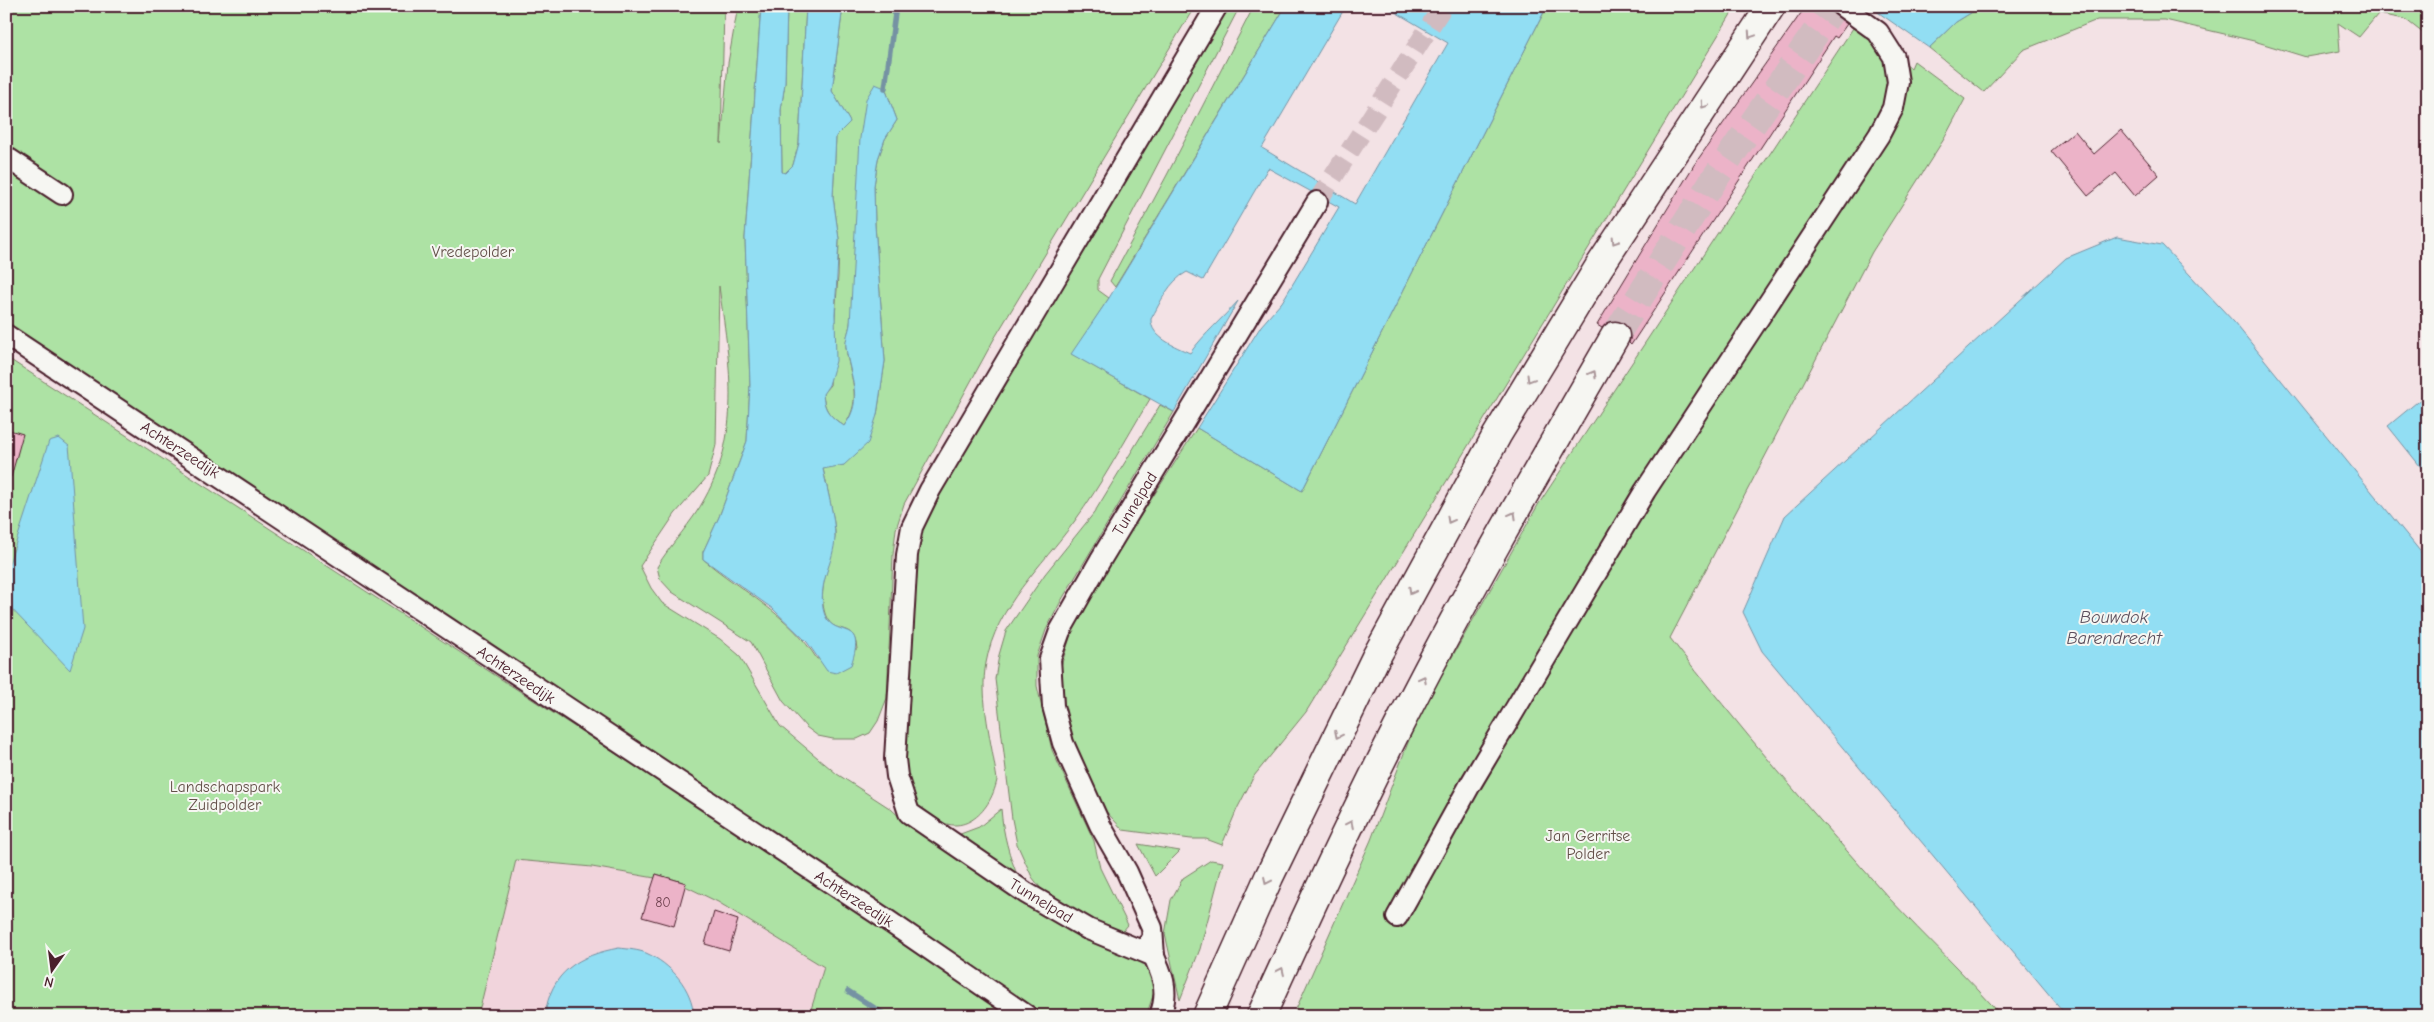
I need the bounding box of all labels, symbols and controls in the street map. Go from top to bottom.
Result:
one-way arrow [1748,30,1757,39]
one-way arrow [1701,99,1710,109]
one-way arrow [1612,236,1622,245]
park label: Vredepolder [432,243,515,261]
one-way arrow [1587,370,1597,379]
one-way arrow [1527,374,1537,383]
street label: Achterzeedijk [137,418,223,482]
street label: Tunnelpad [1109,469,1161,539]
one-way arrow [1507,512,1517,521]
one-way arrow [1446,515,1456,524]
one-way arrow [1408,585,1418,594]
water label: Bouwdok Barendrecht [2066,607,2163,649]
street label: Achterzeedijk [474,642,559,708]
one-way arrow [1417,676,1427,685]
one-way arrow [1334,730,1344,739]
park label: Landschapspark Zuidpolder [170,778,280,814]
one-way arrow [1344,820,1354,829]
park label: Jan Gerritse Polder [1546,827,1630,863]
street label: Achterzeedijk [811,867,897,931]
street label: Tunnelpad [1006,875,1076,927]
one-way arrow [1263,876,1273,885]
house number: 80 [655,894,671,911]
north arrow [28,944,78,994]
one-way arrow [1274,967,1285,976]
text: N [42,973,55,991]

